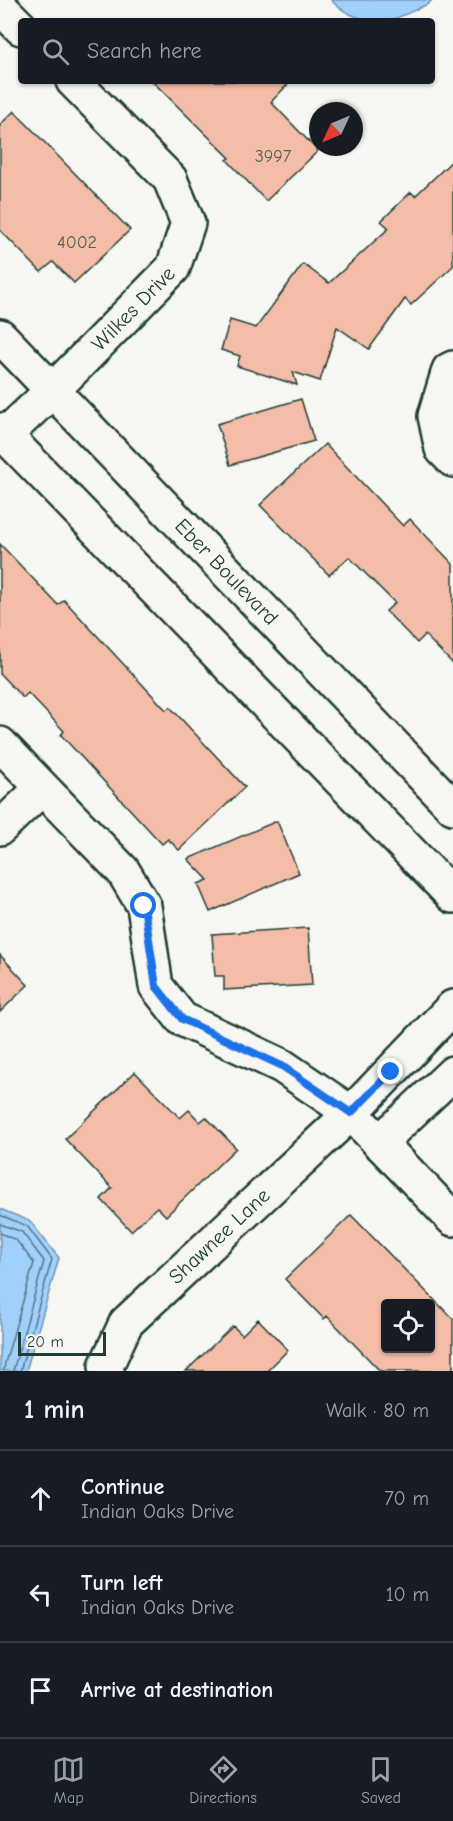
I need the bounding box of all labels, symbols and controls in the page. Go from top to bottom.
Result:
search box [18,18,435,84]
icon: search [39,35,72,68]
text: Search here [87,38,202,64]
north arrow [309,102,363,156]
house number: 3997 [255,146,292,167]
house number: 4002 [57,232,97,253]
street label: Wilkes Drive [86,261,180,356]
street label: Eber Boulevard [170,514,283,630]
route start [130,892,156,918]
route end [377,1058,403,1084]
street label: Shawnee Lane [164,1183,275,1289]
map controls [381,1299,435,1353]
button: locate [381,1299,435,1353]
scale bar [18,1329,106,1356]
text: 20 m [27,1333,64,1351]
text: 1 min [24,1395,85,1425]
text: Walk · 80 m [326,1399,429,1422]
text: Continue [81,1474,164,1500]
icon: ahead [24,1482,57,1515]
text: 70 m [384,1487,429,1510]
text: Indian Oaks Drive [81,1500,234,1523]
text: Turn left [81,1570,163,1596]
icon: left [24,1578,57,1611]
text: 10 m [386,1583,429,1606]
text: Indian Oaks Drive [81,1596,234,1619]
icon: arrive [24,1674,57,1707]
text: Arrive at destination [81,1677,273,1703]
tab: Map [52,1753,85,1807]
tab: Directions [189,1753,257,1807]
tab: Saved [361,1753,401,1807]

